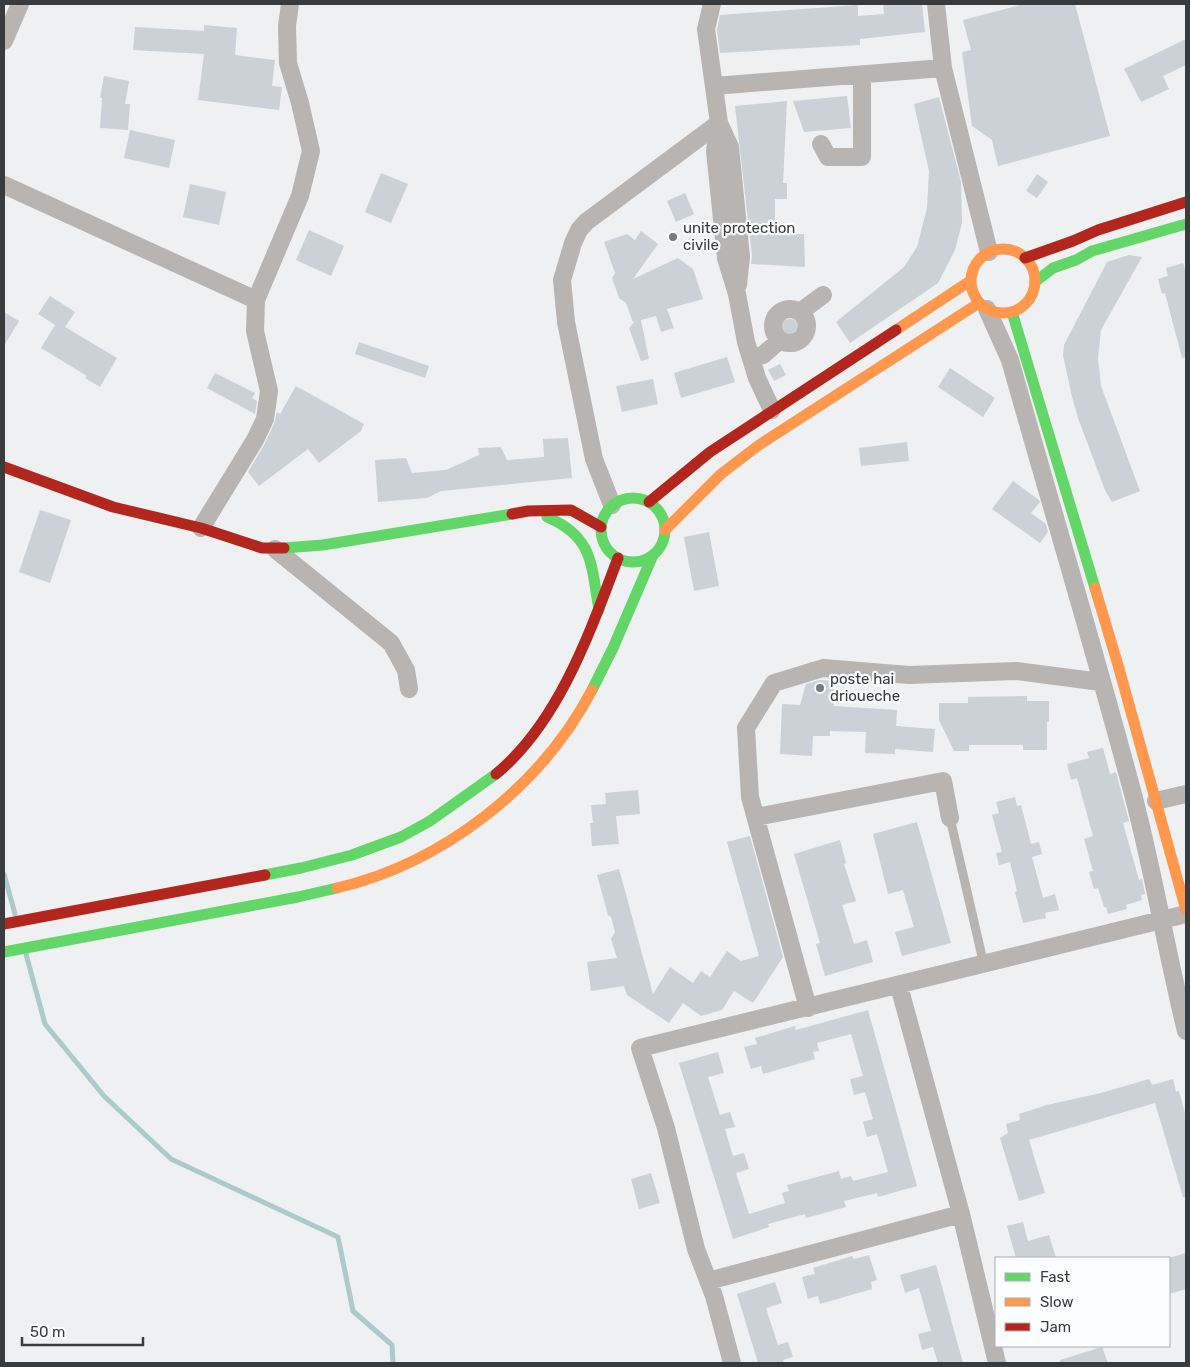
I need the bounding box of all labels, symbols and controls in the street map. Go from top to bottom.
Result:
place label: unite protection civile [683,219,795,254]
marker: unite protection civile [667,231,679,243]
place label: poste hai drioueche [830,670,900,705]
marker: poste hai drioueche [814,682,826,694]
legend [995,1257,1170,1347]
text: Fast [1040,1268,1070,1286]
text: Slow [1040,1293,1073,1311]
scale bar [22,1314,144,1346]
text: Jam [1040,1318,1071,1336]
text: 50 m [30,1323,65,1341]

